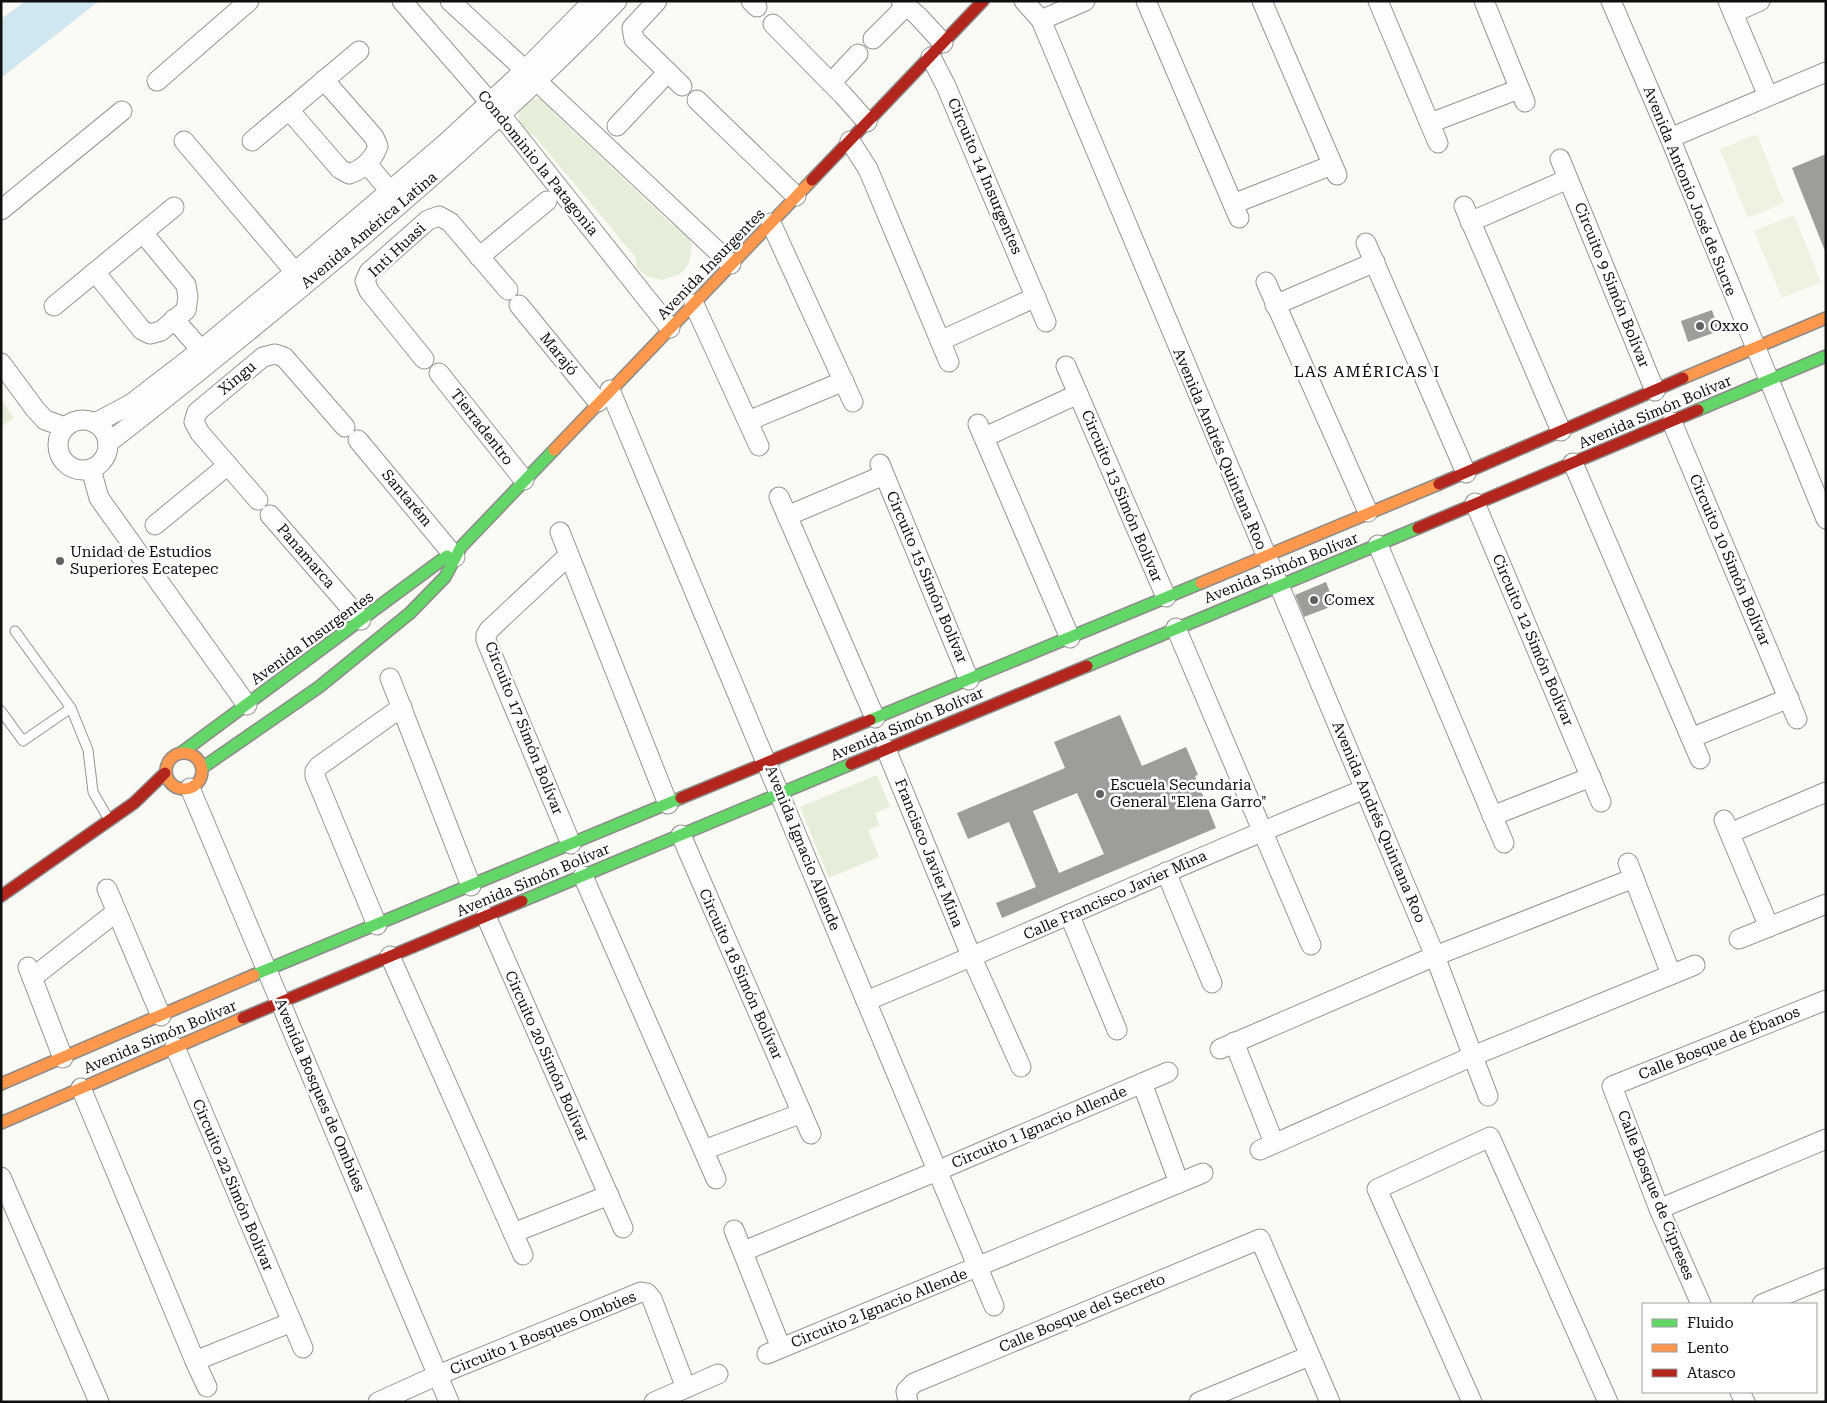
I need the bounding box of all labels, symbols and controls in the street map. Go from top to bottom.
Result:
street label: Avenida Antonio José de Sucre [1640,84,1740,298]
street label: Condominio la Patagonia [474,87,602,239]
street label: Circuito 14 Insurgentes [944,95,1026,257]
street label: Avenida América Latina [297,168,441,292]
street label: Circuito 9 Simón Bolívar [1571,200,1653,370]
street label: Avenida Insurgentes [653,205,769,323]
street label: Inti Huasi [365,219,429,281]
place label: Oxxo [1710,317,1749,335]
marker: Oxxo [1694,320,1706,332]
street label: Marajó [536,329,582,379]
street label: Avenida Andrés Quintana Roo [1169,346,1271,552]
street label: Xingu [215,357,260,399]
district label: LAS AMÉRICAS I [1294,362,1440,381]
street label: Avenida Simón Bolívar [1576,372,1734,452]
street label: Tierradentro [447,385,517,469]
street label: Circuito 13 Simón Bolívar [1078,407,1166,585]
street label: Santarém [378,466,436,530]
street label: Circuito 10 Simón Bolívar [1686,471,1774,649]
street label: Circuito 15 Simón Bolívar [883,488,971,666]
street label: Panamarca [273,520,339,592]
street label: Avenida Simón Bolívar [1201,529,1361,607]
place label: Unidad de Estudios Superiores Ecatepec [70,543,218,578]
street label: Circuito 12 Simón Bolívar [1489,551,1577,729]
marker: Unidad de Estudios Superiores Ecatepec [54,555,66,567]
street label: Avenida Insurgentes [247,587,377,689]
place label: Comex [1324,591,1375,609]
marker: Comex [1308,594,1320,606]
street label: Circuito 17 Simón Bolívar [481,639,567,817]
street label: Avenida Simón Bolívar [828,684,986,764]
street label: Avenida Andrés Quintana Roo [1328,719,1430,925]
street label: Avenida Ignacio Allende [762,763,844,933]
street label: Francisco Javier Mina [891,776,967,930]
place label: Escuela Secundaria General "Elena Garro" [1110,776,1267,811]
marker: Escuela Secundaria General "Elena Garro" [1094,788,1106,800]
street label: Avenida Simón Bolívar [454,840,612,920]
street label: Calle Francisco Javier Mina [1020,846,1210,944]
street label: Circuito 18 Simón Bolívar [695,886,787,1062]
street label: Circuito 20 Simón Bolívar [501,968,593,1144]
street label: Avenida Bosques de Ombúes [271,996,369,1194]
street label: Avenida Simón Bolívar [81,997,239,1077]
street label: Calle Bosque de Ébanos [1636,1002,1802,1084]
street label: Circuito 1 Ignacio Allende [949,1082,1129,1172]
street label: Circuito 22 Simón Bolívar [189,1096,277,1274]
street label: Calle Bosque de Cipreses [1614,1108,1698,1282]
street label: Circuito 2 Ignacio Allende [788,1264,970,1352]
street label: Calle Bosque del Secreto [996,1270,1168,1356]
street label: Circuito 1 Bosques Ombúes [447,1287,639,1379]
legend [1642,1303,1817,1393]
text: Fluido [1687,1314,1734,1332]
text: Lento [1687,1339,1729,1357]
text: Atasco [1687,1364,1736,1382]

